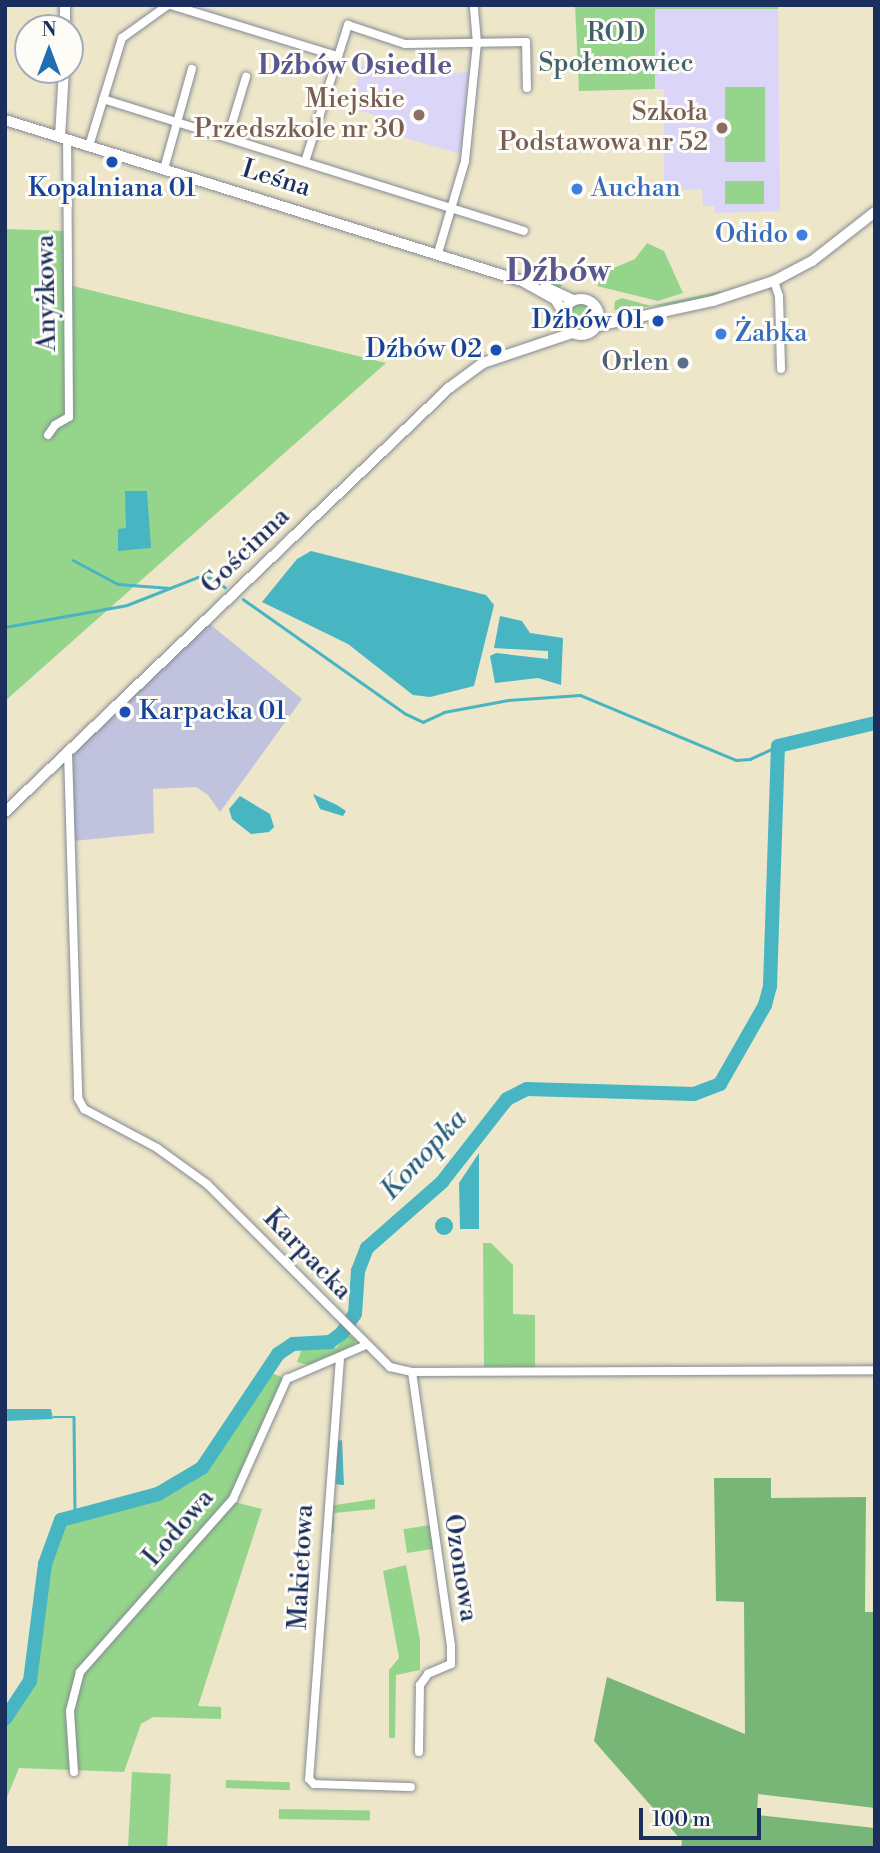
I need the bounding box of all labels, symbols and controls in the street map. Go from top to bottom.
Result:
north arrow [14,14,84,84]
text: N [41,18,57,42]
park label: ROD Społemowiec [538,18,694,80]
district label: Dźbów Osiedle [258,49,452,83]
place label: Miejskie Przedszkole nr 30 [194,84,405,146]
place label: Szkoła Podstawowa nr 52 [499,97,708,158]
marker: Miejskie Przedszkole nr 30 [411,107,427,123]
marker: Szkoła Podstawowa nr 52 [714,120,730,136]
marker: Kopalniana 01 [104,154,120,170]
street label: Leśna [238,154,314,204]
place label: Kopalniana 01 [28,173,196,205]
place label: Auchan [591,173,681,205]
marker: Auchan [569,181,585,197]
place label: Odido [715,219,788,251]
marker: Odido [794,227,810,243]
street label: Anyżkowa [30,234,64,352]
district label: Dźbów [506,252,610,292]
place label: Dźbów 01 [531,305,644,337]
marker: Dźbów 01 [650,313,666,329]
place label: Żabka [735,318,807,350]
marker: Żabka [713,326,729,342]
place label: Dźbów 02 [365,334,482,366]
marker: Dźbów 02 [488,342,504,358]
place label: Orlen [602,347,669,379]
marker: Orlen [675,355,691,371]
street label: Gościnna [195,501,297,601]
place label: Karpacka 01 [139,696,286,728]
marker: Karpacka 01 [117,704,133,720]
water label: Konopka [374,1103,474,1207]
street label: Karpacka [256,1203,358,1307]
street label: Lodowa [137,1483,221,1573]
street label: Makietowa [283,1503,321,1631]
street label: Ozonowa [436,1512,484,1624]
scale bar [642,1794,764,1838]
text: 100 m [652,1807,711,1833]

